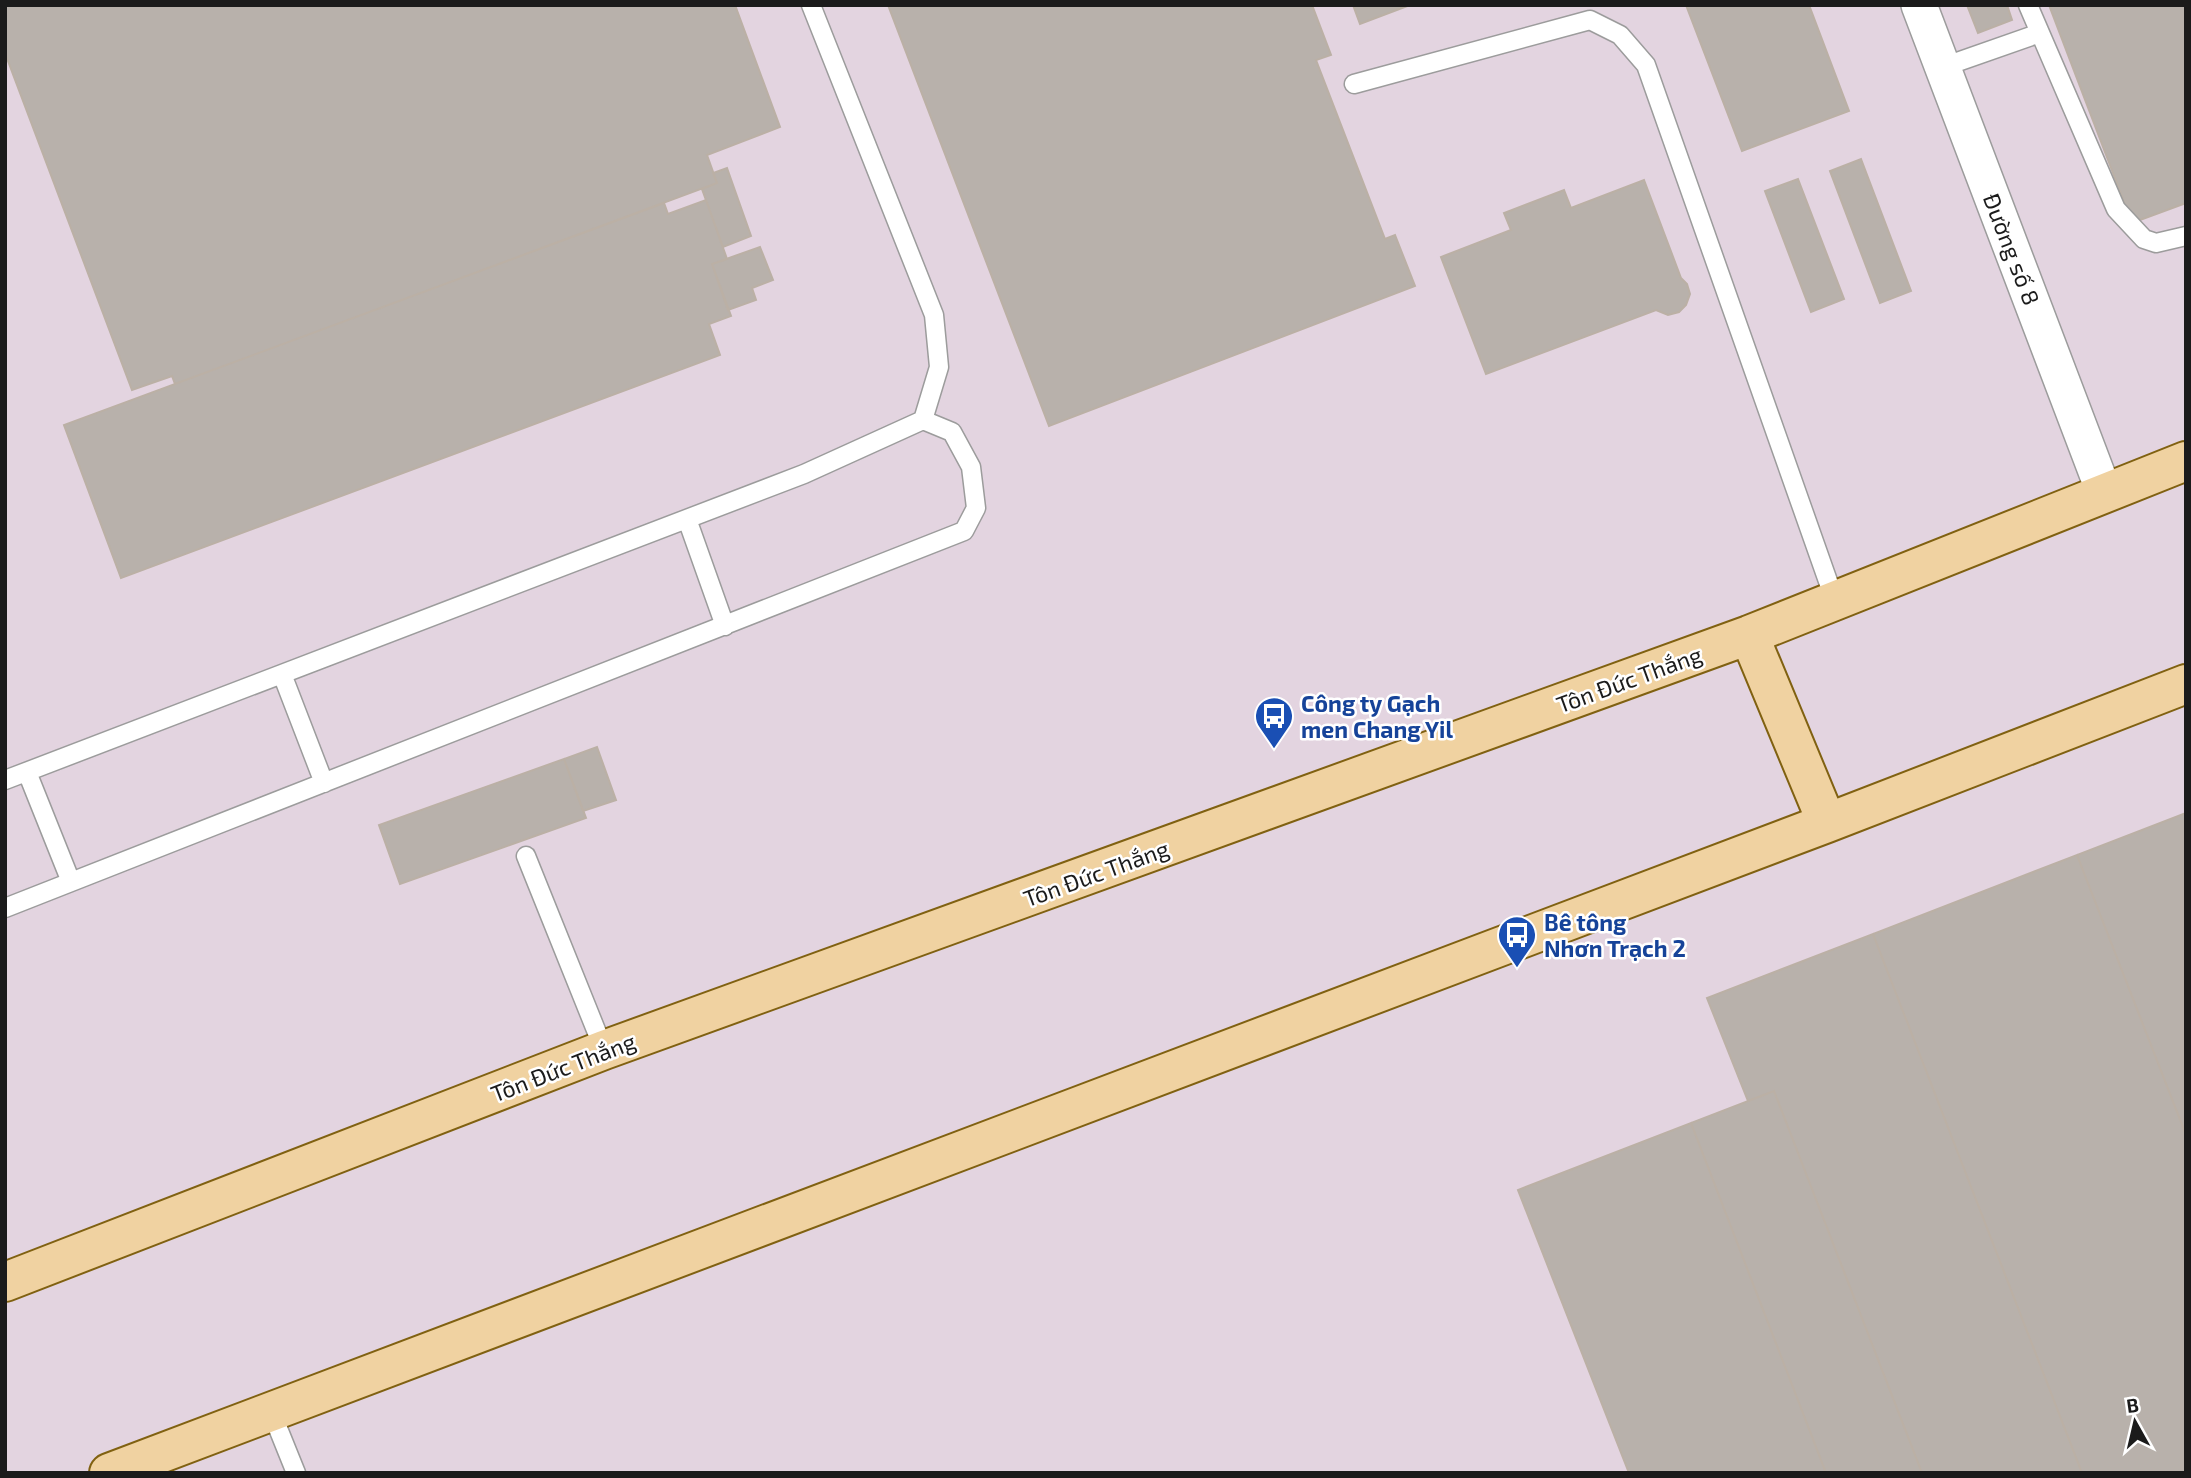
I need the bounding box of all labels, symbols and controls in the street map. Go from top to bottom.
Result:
street label: Đường số 8 [1978,189,2046,309]
street label: Tôn Đức Thắng [1552,640,1706,718]
place label: Công ty Gạch men Chang Yil [1301,689,1453,743]
bus stop icon: Công ty Gạch men Chang Yil [1253,695,1295,750]
street label: Tôn Đức Thắng [1019,834,1173,912]
place label: Bê tông Nhơn Trạch 2 [1544,908,1686,962]
bus stop icon: Bê tông Nhơn Trạch 2 [1496,914,1538,969]
street label: Tôn Đức Thắng [487,1026,640,1107]
north arrow [2100,1387,2170,1457]
text: B [2125,1392,2140,1417]

